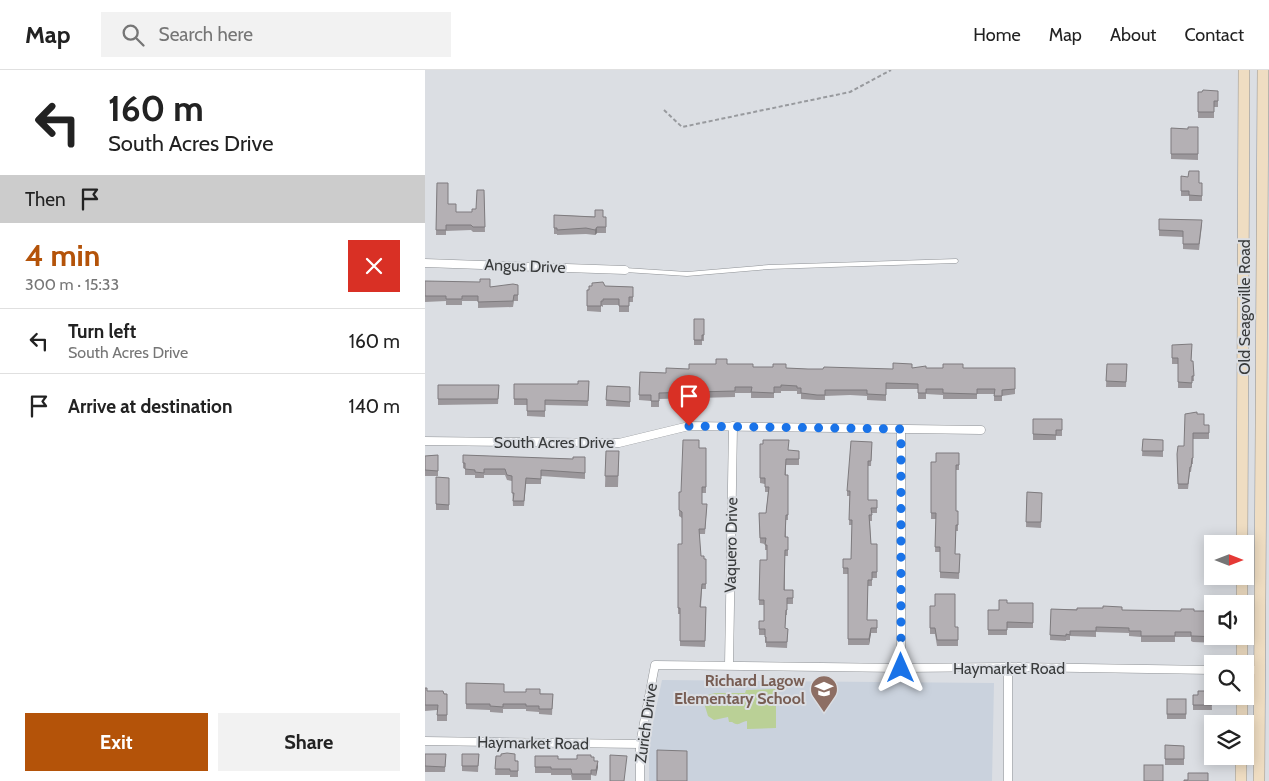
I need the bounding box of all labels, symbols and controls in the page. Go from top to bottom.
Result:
search box [101,12,451,57]
text: Map [25,20,71,49]
icon: search [119,21,147,49]
text: Search here [159,23,253,46]
text: Home [973,24,1021,46]
text: Map [1049,24,1082,46]
text: About [1110,24,1156,46]
text: Contact [1184,24,1244,46]
text: 160 m [108,87,204,130]
icon: left [25,90,90,155]
text: South Acres Drive [108,130,273,157]
icon: arrive [76,185,104,213]
text: Then [25,188,66,211]
text: 4 min [25,237,100,274]
street label: Old Seagoville Road [1235,239,1254,375]
button: close [348,240,400,292]
street label: Angus Drive [484,255,566,277]
text: 300 m · 15:33 [25,275,119,294]
text: Turn left [68,320,136,343]
icon: left [25,327,53,355]
text: 160 m [349,330,400,353]
text: South Acres Drive [68,343,188,362]
pin [668,375,710,426]
icon: arrive [675,382,703,410]
icon: arrive [25,392,53,420]
text: Arrive at destination [68,395,232,418]
text: 140 m [349,395,400,418]
street label: South Acres Drive [494,433,614,452]
street label: Vaquero Drive [721,497,741,593]
north arrow [1204,535,1254,585]
map controls [1204,535,1254,765]
button: sound [1204,595,1254,645]
position arrow [874,641,926,693]
button: search [1204,655,1254,705]
street label: Haymarket Road [953,659,1065,678]
place label: Richard Lagow Elementary School [674,671,805,708]
school or university icon: Richard Lagow Elementary School [809,674,839,713]
street label: Zurich Drive [631,682,661,764]
button: Exit [25,713,208,771]
button: Share [218,713,400,771]
button: layers [1204,715,1254,765]
street label: Haymarket Road [477,733,589,753]

